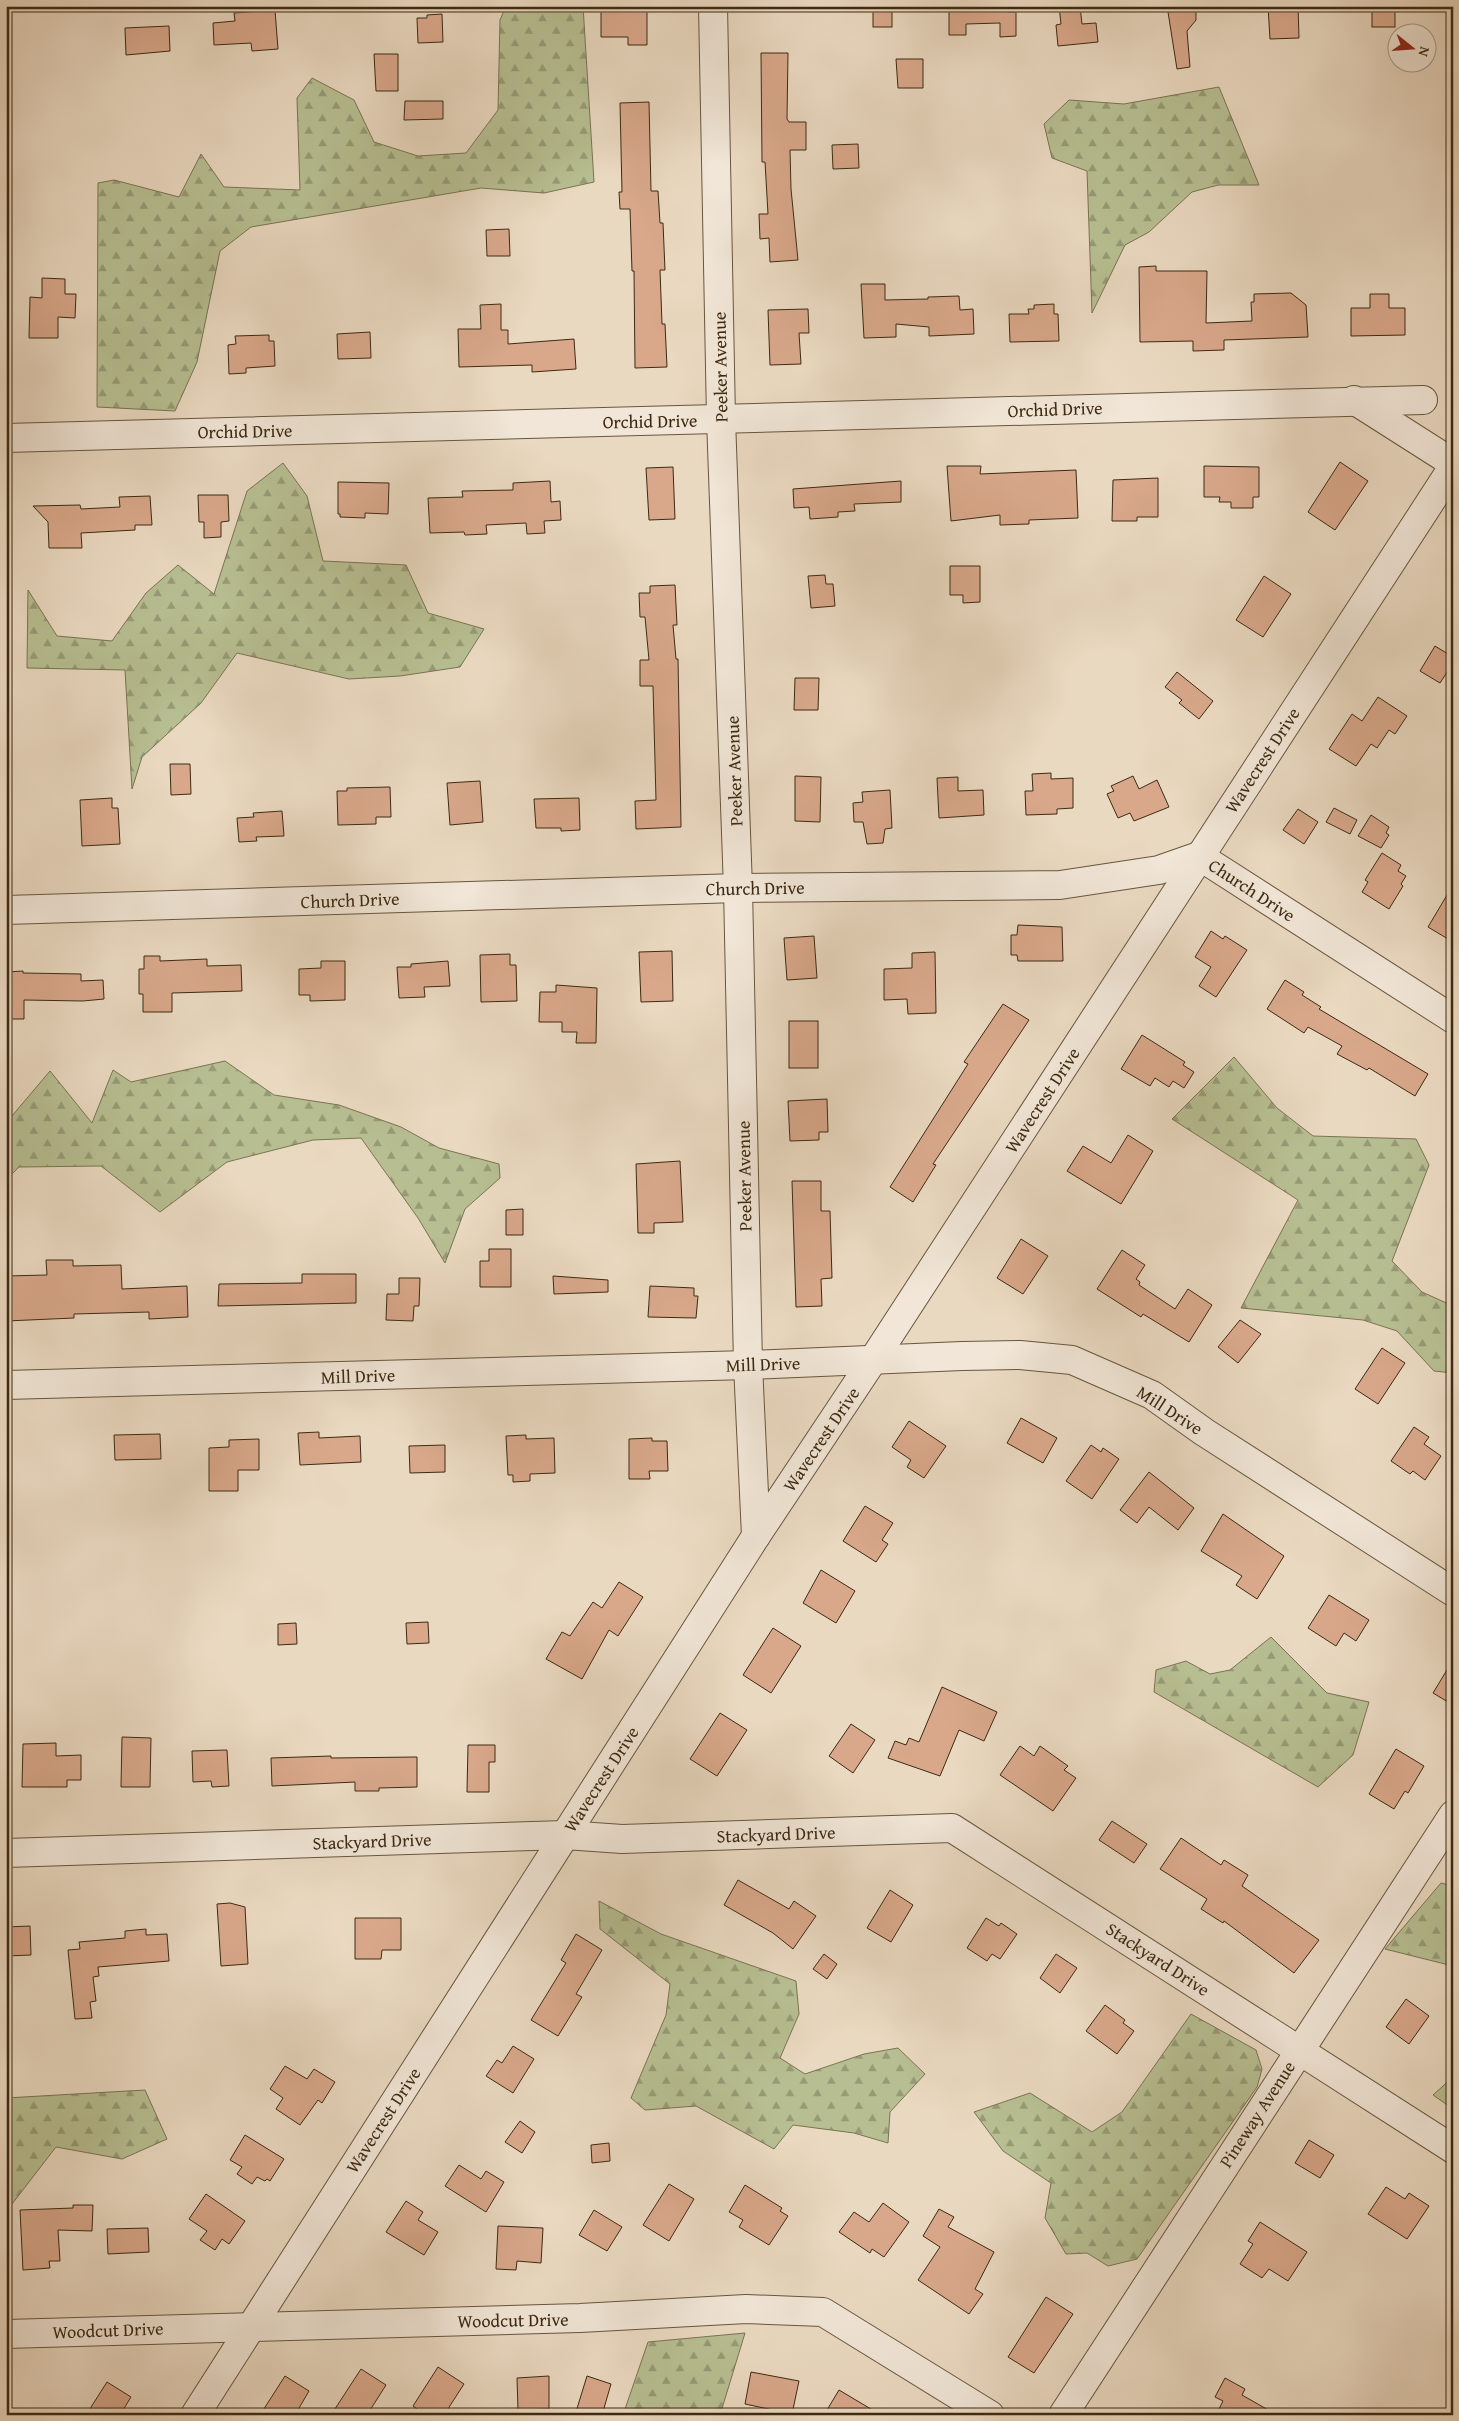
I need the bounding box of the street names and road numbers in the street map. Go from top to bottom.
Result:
street label: Peeker Avenue [706,312,734,422]
street label: Orchid Drive [1007,394,1103,424]
street label: Orchid Drive [602,407,698,435]
street label: Orchid Drive [197,417,293,445]
street label: Wavecrest Drive [1218,702,1306,818]
street label: Peeker Avenue [719,715,749,827]
street label: Church Drive [1203,852,1301,928]
street label: Church Drive [705,874,805,902]
street label: Church Drive [300,885,400,915]
street label: Wavecrest Drive [998,1042,1086,1158]
street label: Peeker Avenue [730,1121,758,1231]
street label: Mill Drive [725,1349,801,1379]
street label: Mill Drive [320,1361,396,1391]
street label: Mill Drive [1131,1378,1209,1442]
street label: Wavecrest Drive [776,1381,866,1497]
street label: Wavecrest Drive [557,1721,645,1837]
street label: Stackyard Drive [716,1818,836,1850]
street label: Stackyard Drive [312,1825,432,1857]
street label: Stackyard Drive [1101,1915,1215,2003]
street label: Pineway Avenue [1212,2055,1302,2173]
street label: Wavecrest Drive [339,2062,427,2178]
street label: Woodcut Drive [457,2306,569,2334]
street label: Woodcut Drive [52,2315,164,2345]

